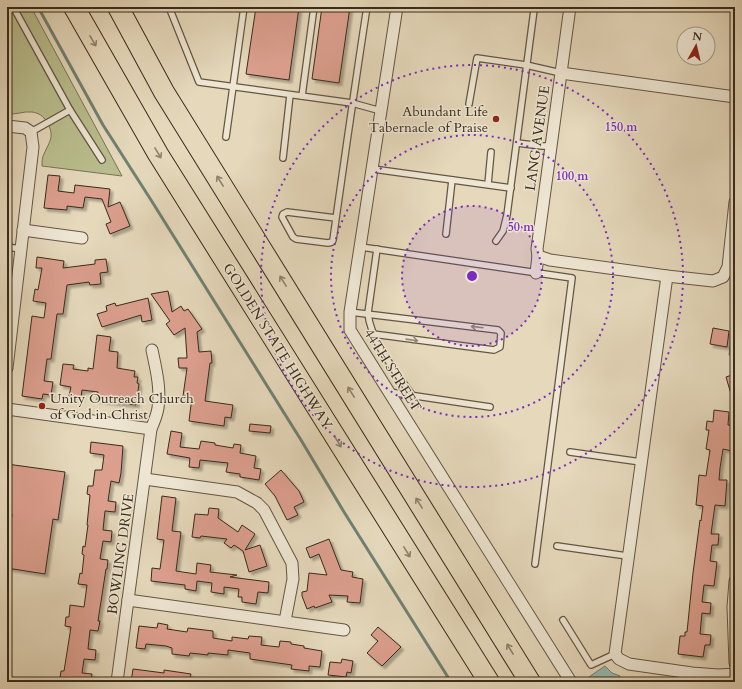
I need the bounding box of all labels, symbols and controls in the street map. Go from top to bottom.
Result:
north arrow [676,26,716,66]
text: N [692,29,704,45]
one-way arrow [90,35,98,47]
street label: LANG AVENUE [521,84,554,192]
place label: Abundant Life Tabernacle of Praise [369,102,488,137]
marker: Abundant Life Tabernacle of Praise [491,114,501,124]
text: 150 m [605,119,638,135]
one-way arrow [154,147,162,158]
text: 100 m [556,168,589,184]
one-way arrow [215,175,223,187]
text: 50 m [508,219,535,235]
street label: GOLDEN STATE HIGHWAY [219,260,337,433]
centre of rings [465,269,479,283]
one-way arrow [278,275,286,287]
one-way arrow [471,323,484,331]
street label: 44TH STREET [359,325,426,415]
one-way arrow [405,336,418,343]
one-way arrow [347,387,355,398]
place label: Unity Outreach Church of God in Christ [50,389,194,424]
marker: Unity Outreach Church of God in Christ [37,401,47,411]
one-way arrow [334,436,342,447]
street label: BOWLING DRIVE [103,492,138,616]
one-way arrow [415,497,424,508]
one-way arrow [403,546,411,557]
one-way arrow [505,643,513,655]

